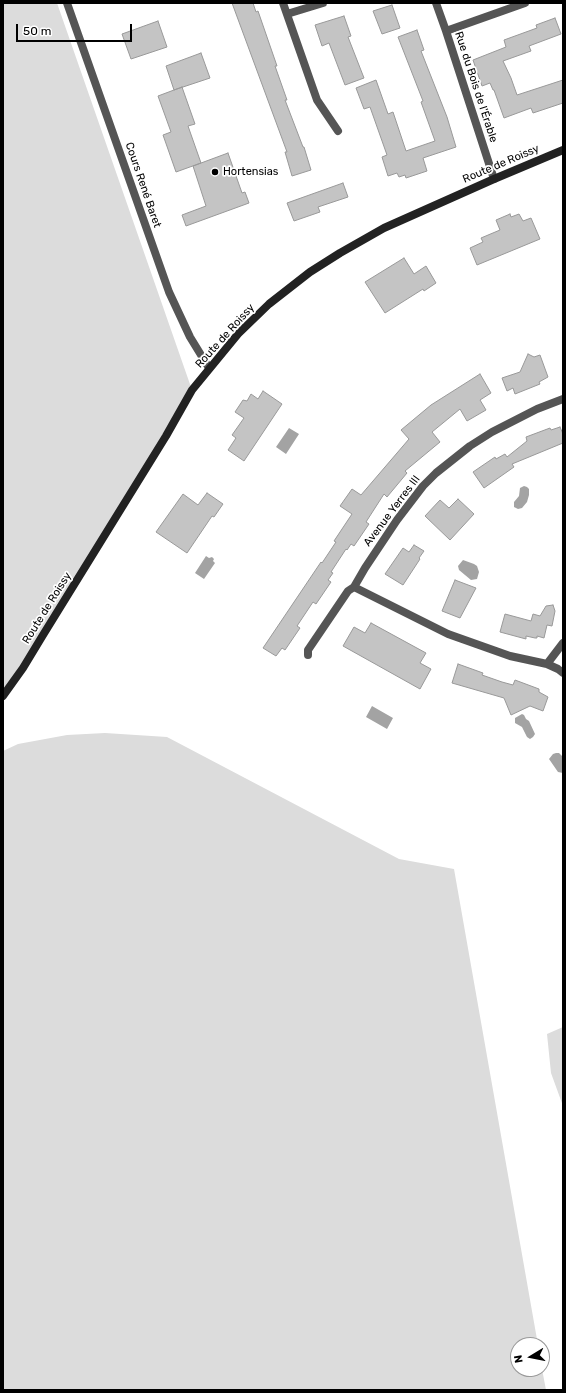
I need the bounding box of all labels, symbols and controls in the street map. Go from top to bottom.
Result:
scale bar [18,16,134,42]
text: 50 m [23,24,51,38]
street label: Rue du Bois de l'Érable [452,30,500,144]
street label: Cours René Baret [122,141,164,229]
street label: Route de Roissy [461,142,541,186]
place label: Hortensias [223,165,278,179]
marker: Hortensias [210,167,220,177]
street label: Route de Roissy [193,301,257,371]
street label: Avenue Yerres III [361,473,423,549]
street label: Route de Roissy [20,570,74,646]
north arrow [510,1337,550,1377]
text: N [512,1354,526,1364]

